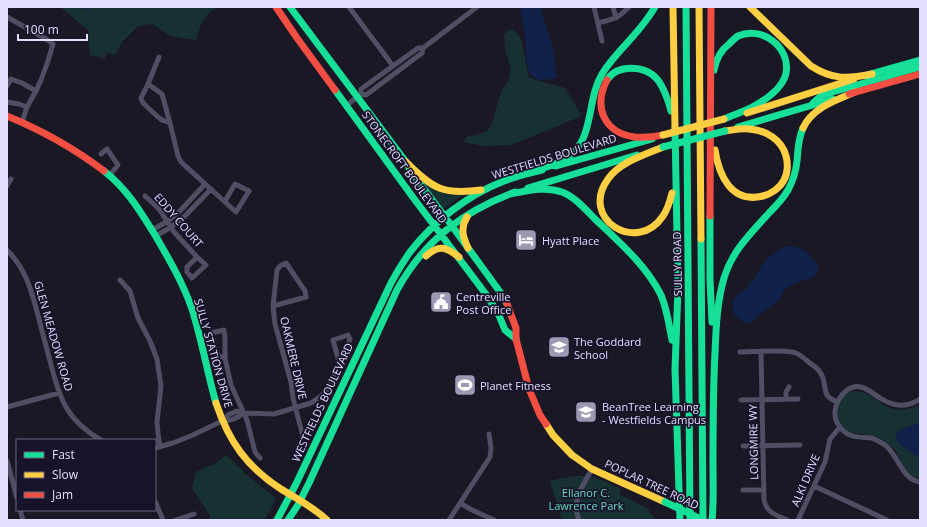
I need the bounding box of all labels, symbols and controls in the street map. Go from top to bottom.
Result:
scale bar [18,16,87,42]
text: 100 m [24,21,59,38]
street label: STONECROFT BOULEVARD [359,108,451,226]
street label: WESTFIELDS BOULEVARD [490,130,618,182]
street label: EDDY COURT [151,190,207,250]
hotel icon: Hyatt Place [513,227,539,253]
street label: SULLY ROAD [669,231,685,297]
place label: Hyatt Place [542,233,599,248]
street label: GLEN MEADOW ROAD [31,279,77,393]
public building icon: Centreville Post Office [428,289,454,315]
place label: Centreville Post Office [456,289,511,317]
street label: SULLY STATION DRIVE [191,297,237,409]
street label: OAKMERE DRIVE [277,315,311,401]
school or university icon: The Goddard School [546,334,572,360]
place label: The Goddard School [574,334,641,362]
street label: WESTFIELDS BOULEVARD [288,340,356,464]
sports icon: Planet Fitness [452,372,478,398]
place label: Planet Fitness [480,378,551,393]
school or university icon: BeanTree Learning - Westfields Campus [573,399,599,425]
place label: BeanTree Learning - Westfields Campus [602,399,706,427]
street label: LONGMIRE WY [745,403,761,480]
legend [16,439,156,511]
text: Fast [52,446,75,463]
street label: ALKI DRIVE [787,451,823,509]
street label: POPLAR TREE ROAD [602,456,702,512]
text: Slow [52,466,79,483]
park label: Ellanor C. Lawrence Park [548,485,624,513]
text: Jam [51,486,73,503]

